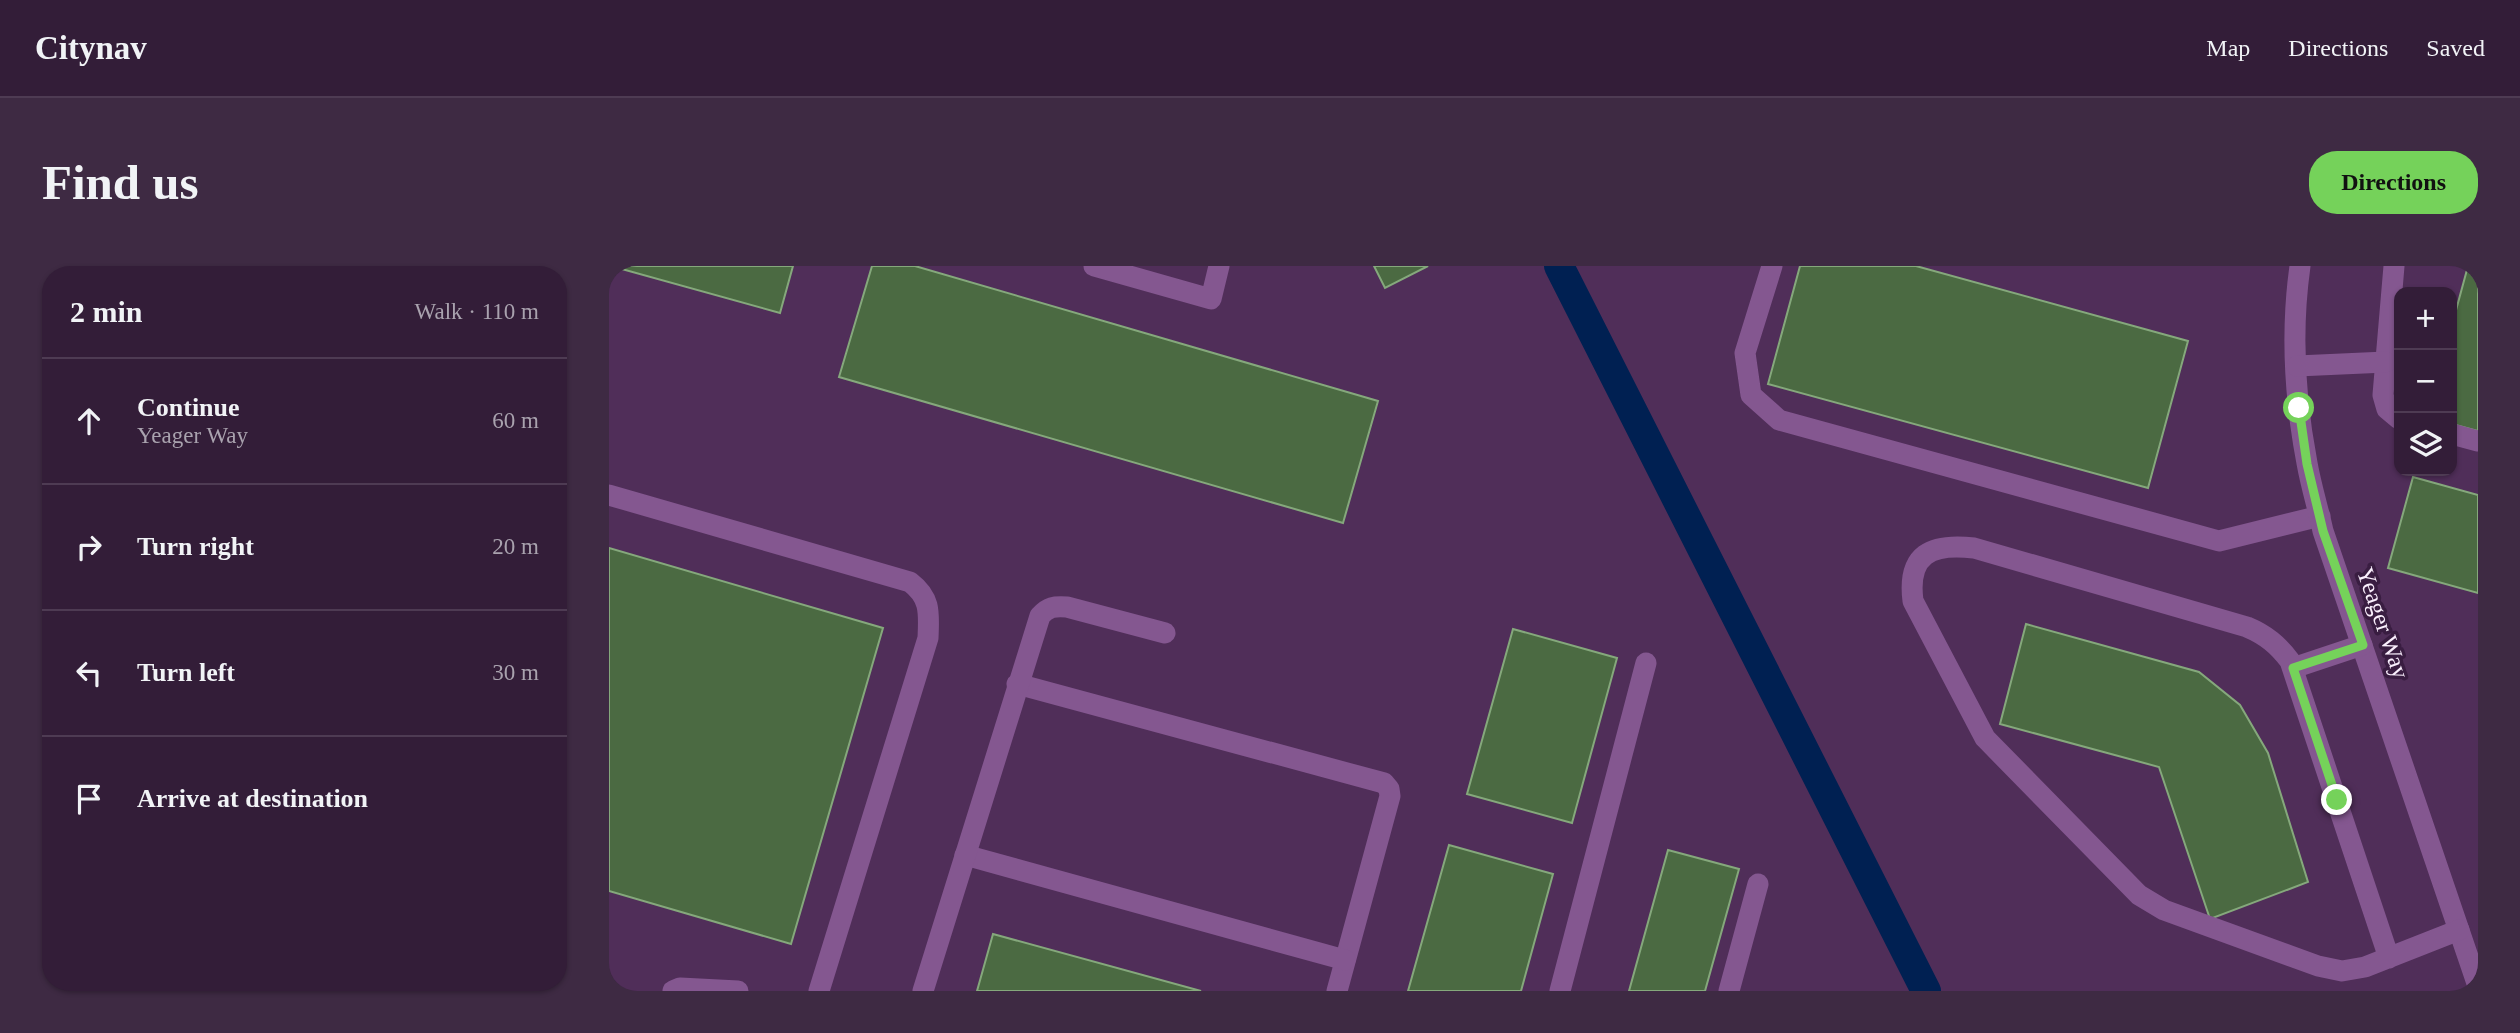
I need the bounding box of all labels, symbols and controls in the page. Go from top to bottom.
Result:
text: Citynav [35,30,147,66]
text: Map [2206,35,2250,61]
text: Directions [2288,35,2388,61]
text: Saved [2426,35,2485,61]
button: Directions [2309,151,2478,214]
text: Find us [42,155,199,210]
map controls [2394,287,2457,476]
button: + [2394,287,2457,350]
text: 2 min [70,295,143,328]
text: Walk · 110 m [415,299,539,324]
button: − [2394,350,2457,413]
route start [2283,392,2314,423]
text: Continue [137,393,240,422]
icon: ahead [70,402,108,440]
text: 60 m [492,408,539,433]
button: layers [2394,413,2457,476]
text: Yeager Way [137,423,248,448]
icon: right [70,528,108,566]
text: Turn right [137,532,254,561]
text: 20 m [492,534,539,559]
street label: Yeager Way [2352,564,2414,682]
icon: left [70,654,108,692]
text: Turn left [137,658,235,687]
text: 30 m [492,660,539,685]
icon: arrive [70,780,108,818]
text: Arrive at destination [137,784,368,813]
route end [2321,784,2352,815]

